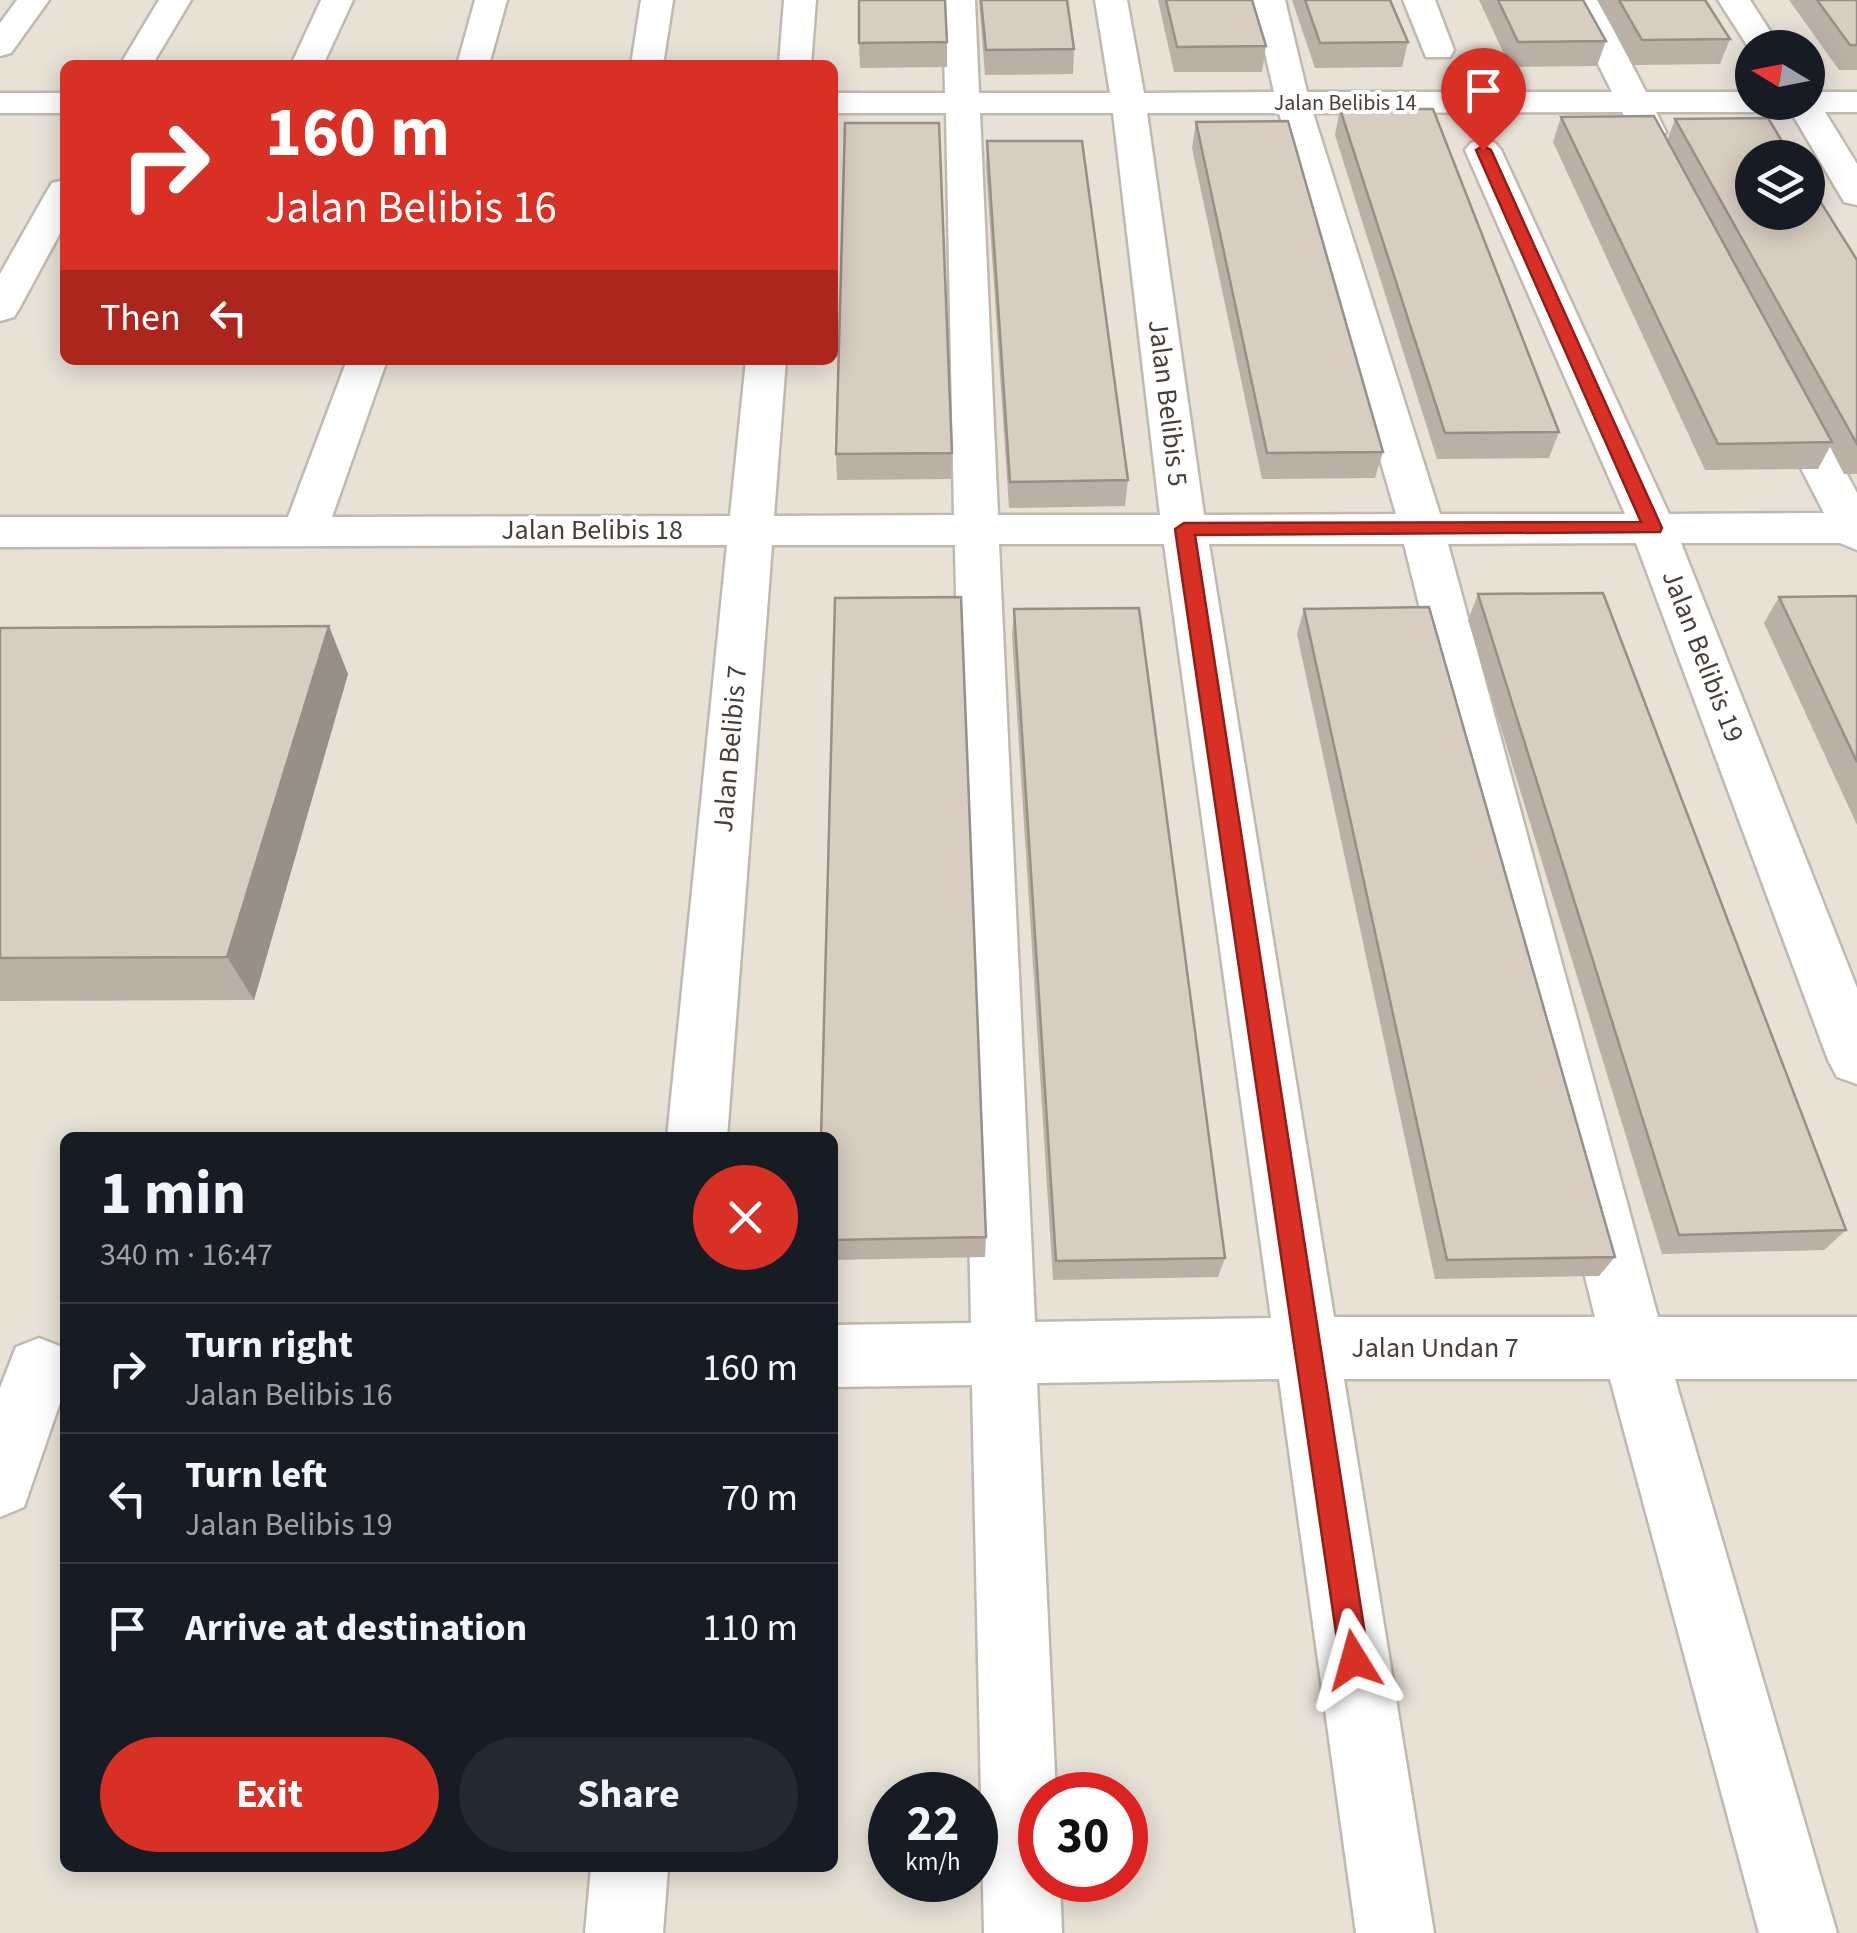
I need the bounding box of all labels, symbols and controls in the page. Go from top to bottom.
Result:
north arrow [1735,30,1825,120]
map controls [1735,30,1825,230]
pin [1441,48,1526,151]
icon: arrive [1456,63,1511,118]
text: 160 m [265,83,450,183]
street label: Jalan Belibis 14 [1274,87,1416,119]
icon: right [100,100,230,230]
button: layers [1735,140,1825,230]
text: Jalan Belibis 16 [265,176,557,240]
icon: left [201,290,256,345]
text: Then [100,291,181,345]
street label: Jalan Belibis 5 [1138,317,1198,489]
street label: Jalan Belibis 18 [501,510,683,550]
street label: Jalan Belibis 19 [1652,564,1754,748]
street label: Jalan Belibis 7 [703,664,757,834]
text: 1 min [100,1152,246,1237]
button: close [693,1165,798,1270]
text: 340 m · 16:47 [100,1232,273,1278]
text: Turn right [185,1318,353,1372]
street label: Jalan Undan 7 [1351,1328,1519,1368]
icon: right [100,1341,155,1396]
text: 160 m [702,1341,798,1395]
text: Jalan Belibis 16 [185,1372,393,1418]
text: Turn left [185,1448,327,1502]
icon: left [100,1471,155,1526]
text: 70 m [721,1471,798,1525]
text: Jalan Belibis 19 [185,1502,393,1548]
icon: arrive [100,1601,155,1656]
text: Arrive at destination [185,1601,527,1655]
text: 110 m [702,1601,798,1655]
position arrow [1302,1608,1406,1712]
button: Exit [100,1737,439,1852]
button: Share [459,1737,798,1852]
speed limit sign: 30 [1018,1772,1148,1902]
text: 22 [907,1789,959,1860]
text: km/h [905,1844,961,1880]

